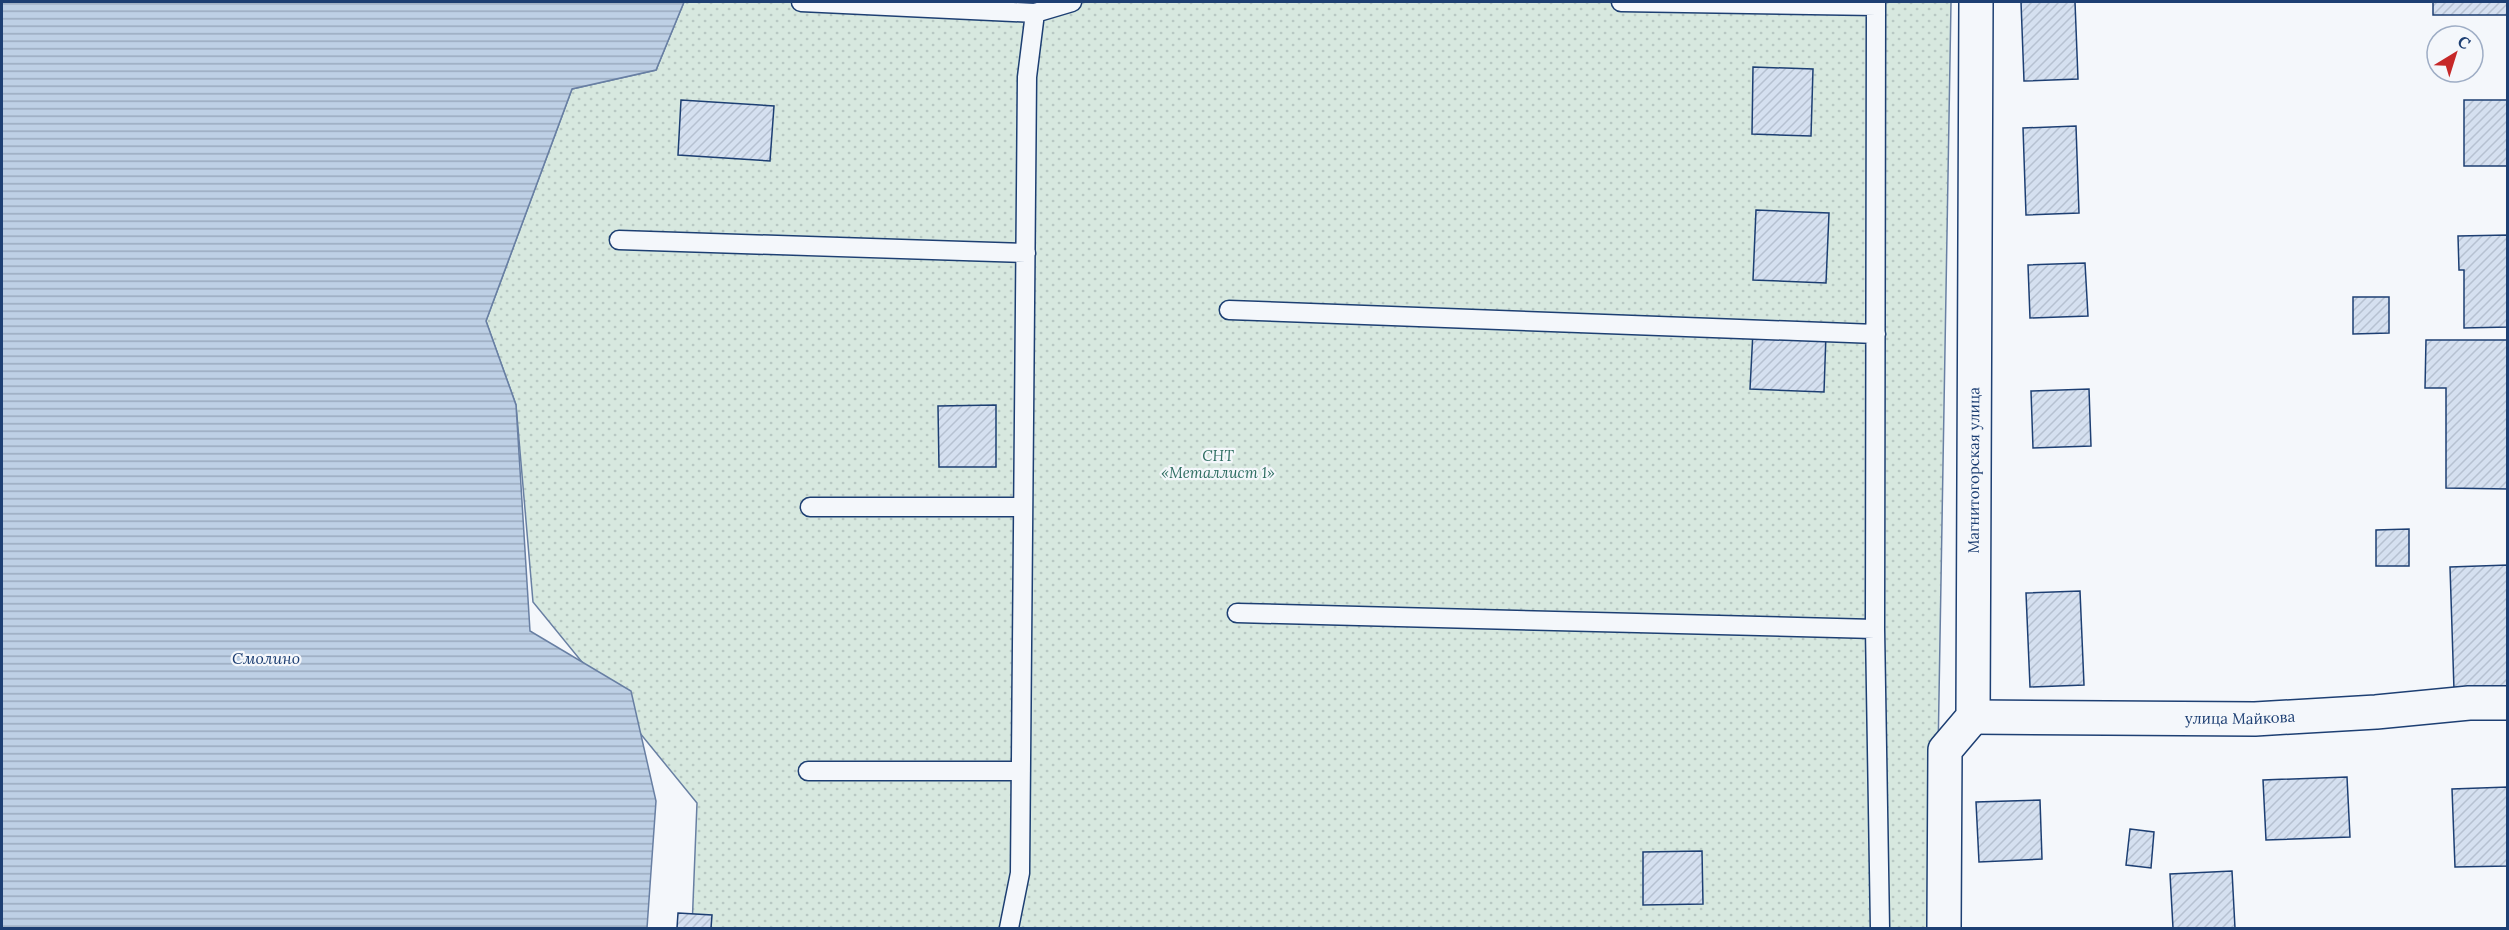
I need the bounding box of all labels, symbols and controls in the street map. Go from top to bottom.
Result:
north arrow [2425,24,2485,84]
text: С [2454,31,2475,53]
street label: Магнитогорская улица [1964,387,1983,554]
park label: СНТ «Металлист 1» [1161,446,1275,482]
water label: Смолино [232,648,300,668]
street label: улица Майкова [2185,707,2296,728]

